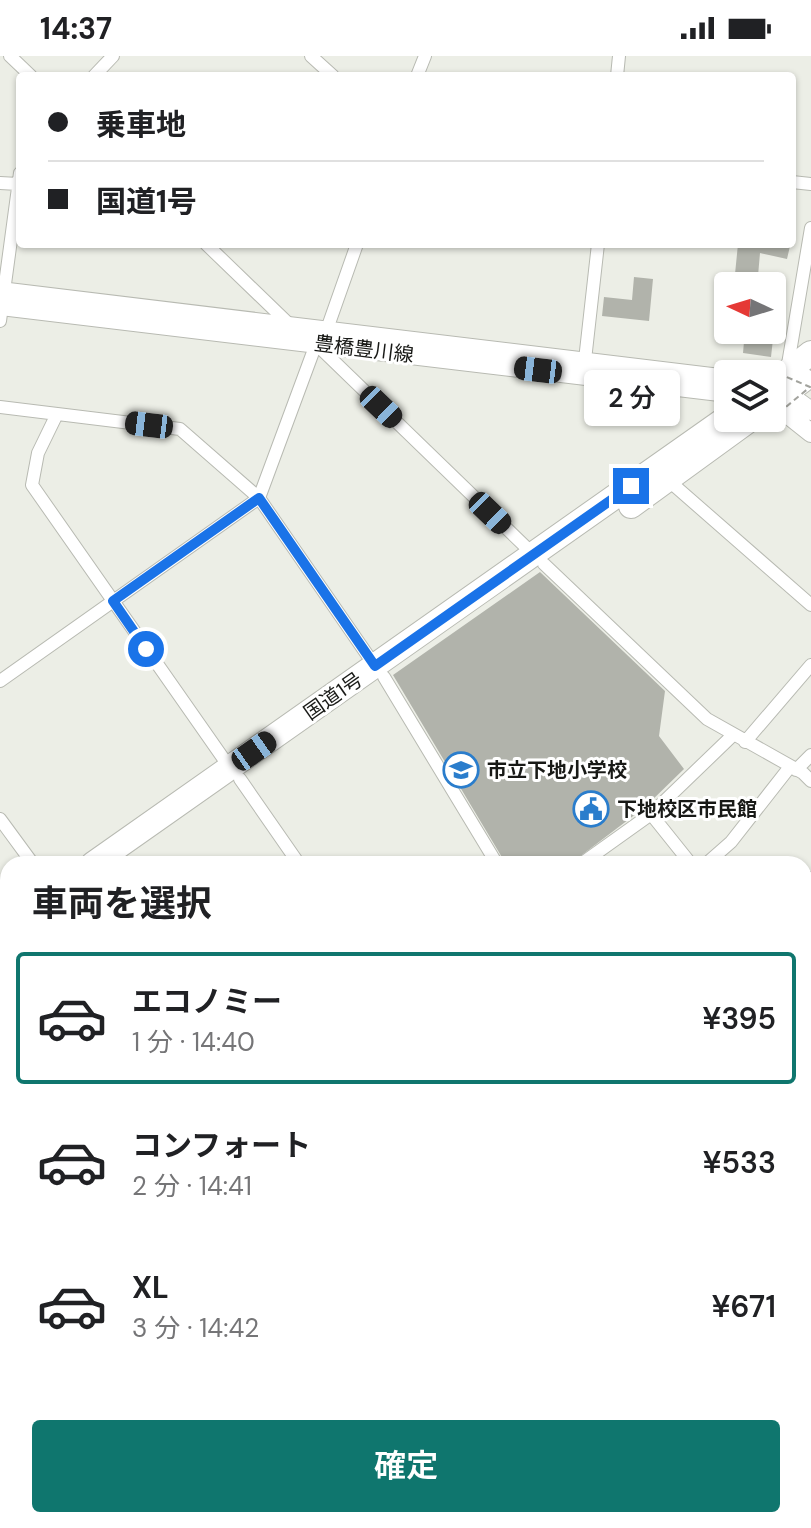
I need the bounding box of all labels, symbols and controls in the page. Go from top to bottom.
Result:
text: 14:37 [40,9,112,48]
text: 乗車地 [96,105,186,144]
text: 国道1号 [96,182,197,221]
north arrow [714,272,786,344]
map controls [714,272,786,432]
street label: 豊橋豊川線 [313,330,415,368]
car [513,355,563,385]
button: layers [714,360,786,432]
callout: 2 分 [583,370,679,426]
text: 2 分 [608,381,656,415]
car [355,382,407,432]
car [124,410,174,440]
route end [613,468,649,504]
car [464,488,516,538]
route start [128,631,164,667]
street label: 国道1号 [298,666,368,726]
car [227,727,281,775]
school or university icon: 市立下地小学校 [442,751,480,789]
place label: 市立下地小学校 [487,757,627,783]
public building icon: 下地校区市民館 [572,790,610,828]
place label: 下地校区市民館 [617,796,757,822]
text: 車両を選択 [32,880,212,927]
icon: car [36,982,108,1054]
text: エコノミー [132,982,282,1021]
text: ¥395 [702,999,776,1038]
text: 1 分 · 14:40 [132,1025,255,1059]
icon: car [36,1126,108,1198]
text: コンフォート [132,1126,311,1165]
text: ¥533 [702,1143,776,1182]
text: 2 分 · 14:41 [132,1169,252,1203]
text: XL [132,1268,169,1307]
icon: car [36,1270,108,1342]
text: ¥671 [711,1287,776,1326]
text: 3 分 · 14:42 [132,1311,259,1345]
button: 確定 [32,1420,780,1512]

